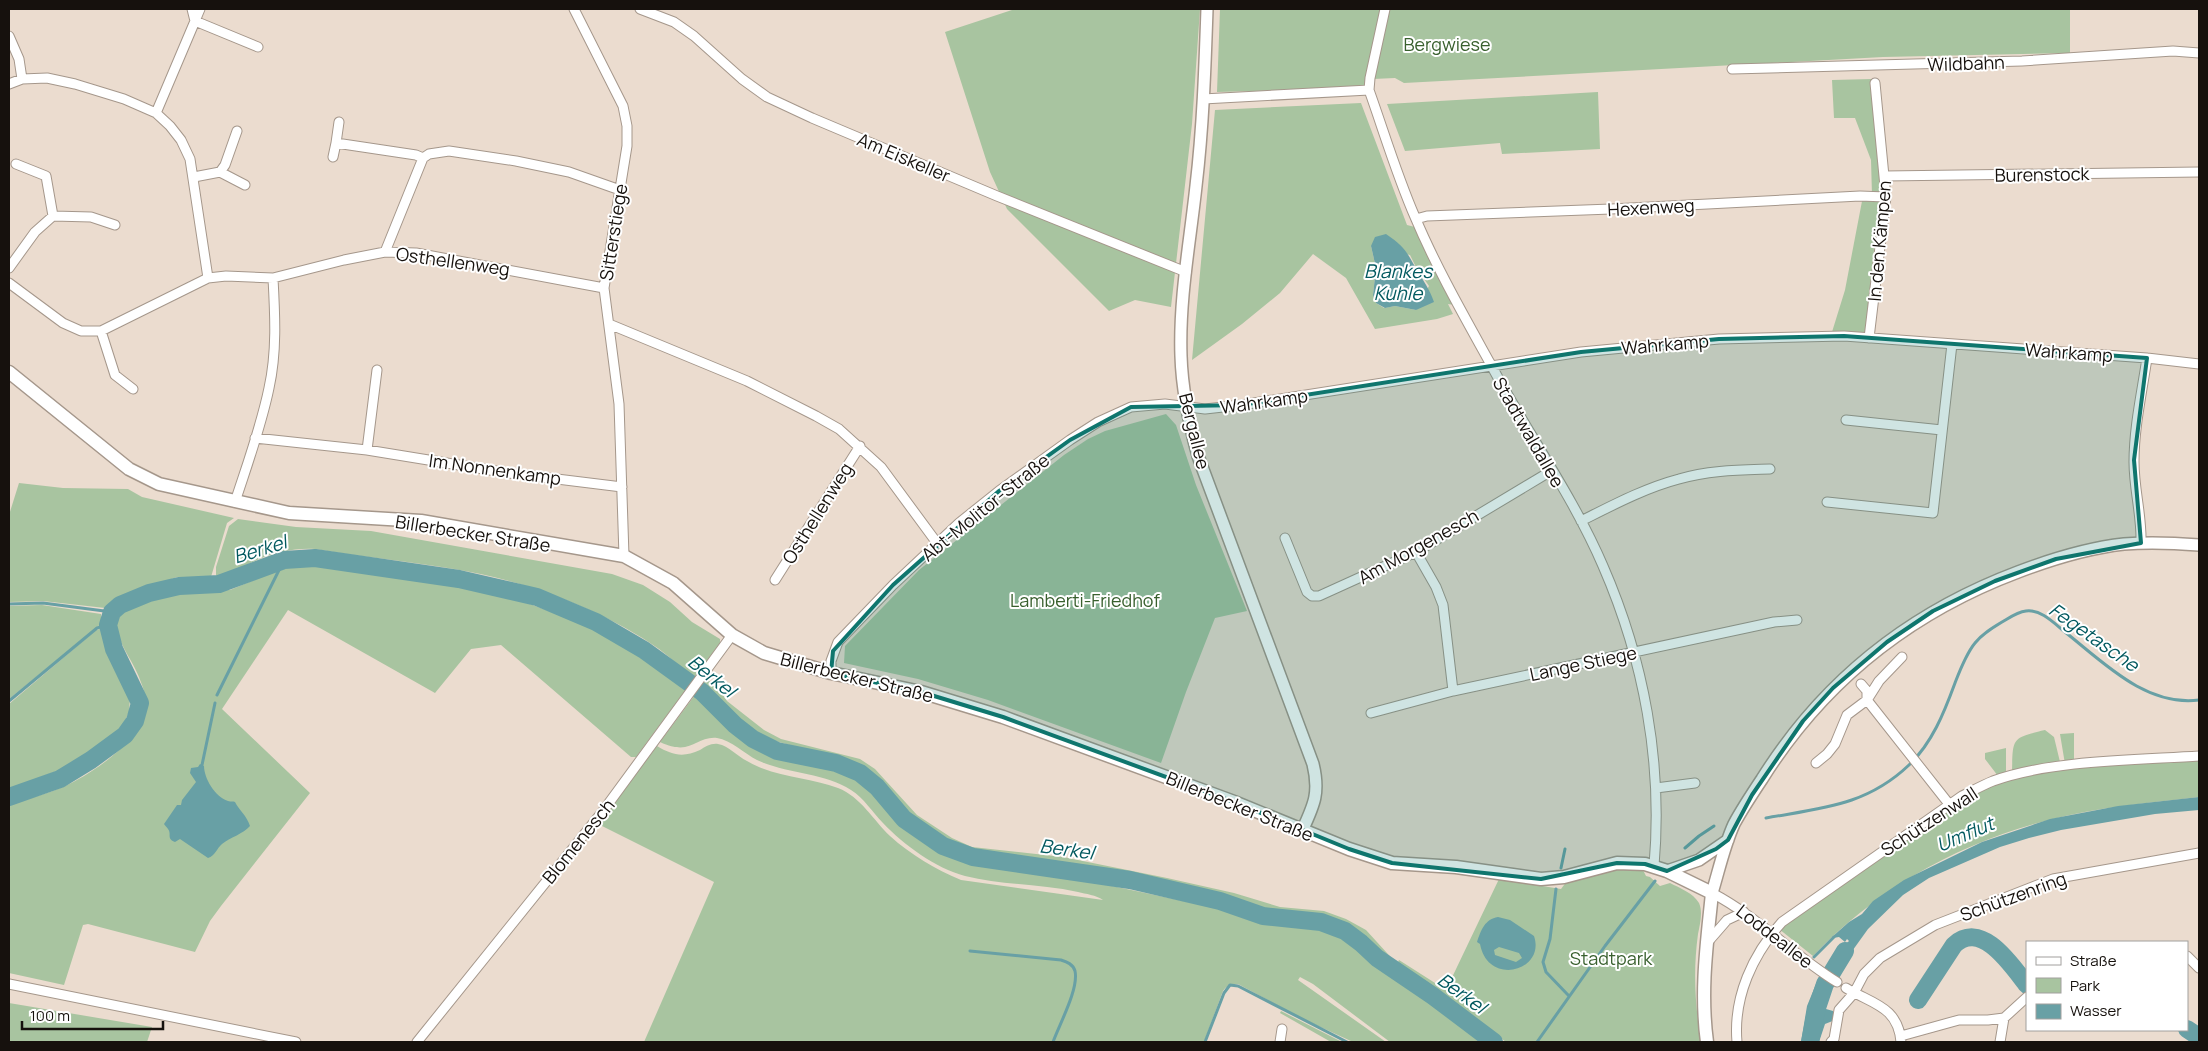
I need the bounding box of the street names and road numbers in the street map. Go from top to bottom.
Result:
street label: Wildbahn [1927,50,2005,76]
street label: Am Eiskeller [854,127,955,188]
street label: Burenstock [1994,161,2091,187]
street label: In den Kämpen [1862,180,1896,302]
street label: Sitterstiege [593,182,633,282]
street label: Hexenweg [1607,193,1695,221]
street label: Osthellenweg [394,241,512,281]
street label: Wahrkamp [1620,328,1710,360]
street label: Wahrkamp [2024,337,2114,367]
street label: Stadtwaldallee [1488,372,1570,492]
street label: Wahrkamp [1219,383,1309,419]
street label: Bergallee [1174,390,1216,472]
street label: Im Nonnenkamp [427,448,563,490]
street label: Abt-Molitor-Straße [916,448,1054,566]
street label: Osthellenweg [776,458,858,568]
street label: Am Morgenesch [1353,503,1483,589]
street label: Billerbecker Straße [394,509,552,557]
street label: Lange Stiege [1527,640,1639,686]
street label: Billerbecker Straße [778,646,936,708]
street label: Billerbecker Straße [1163,765,1317,847]
street label: Schützenwall [1876,781,1982,861]
street label: Blomenesch [536,794,620,888]
street label: Schützenring [1957,866,2069,926]
street label: Loddeallee [1732,899,1818,973]

